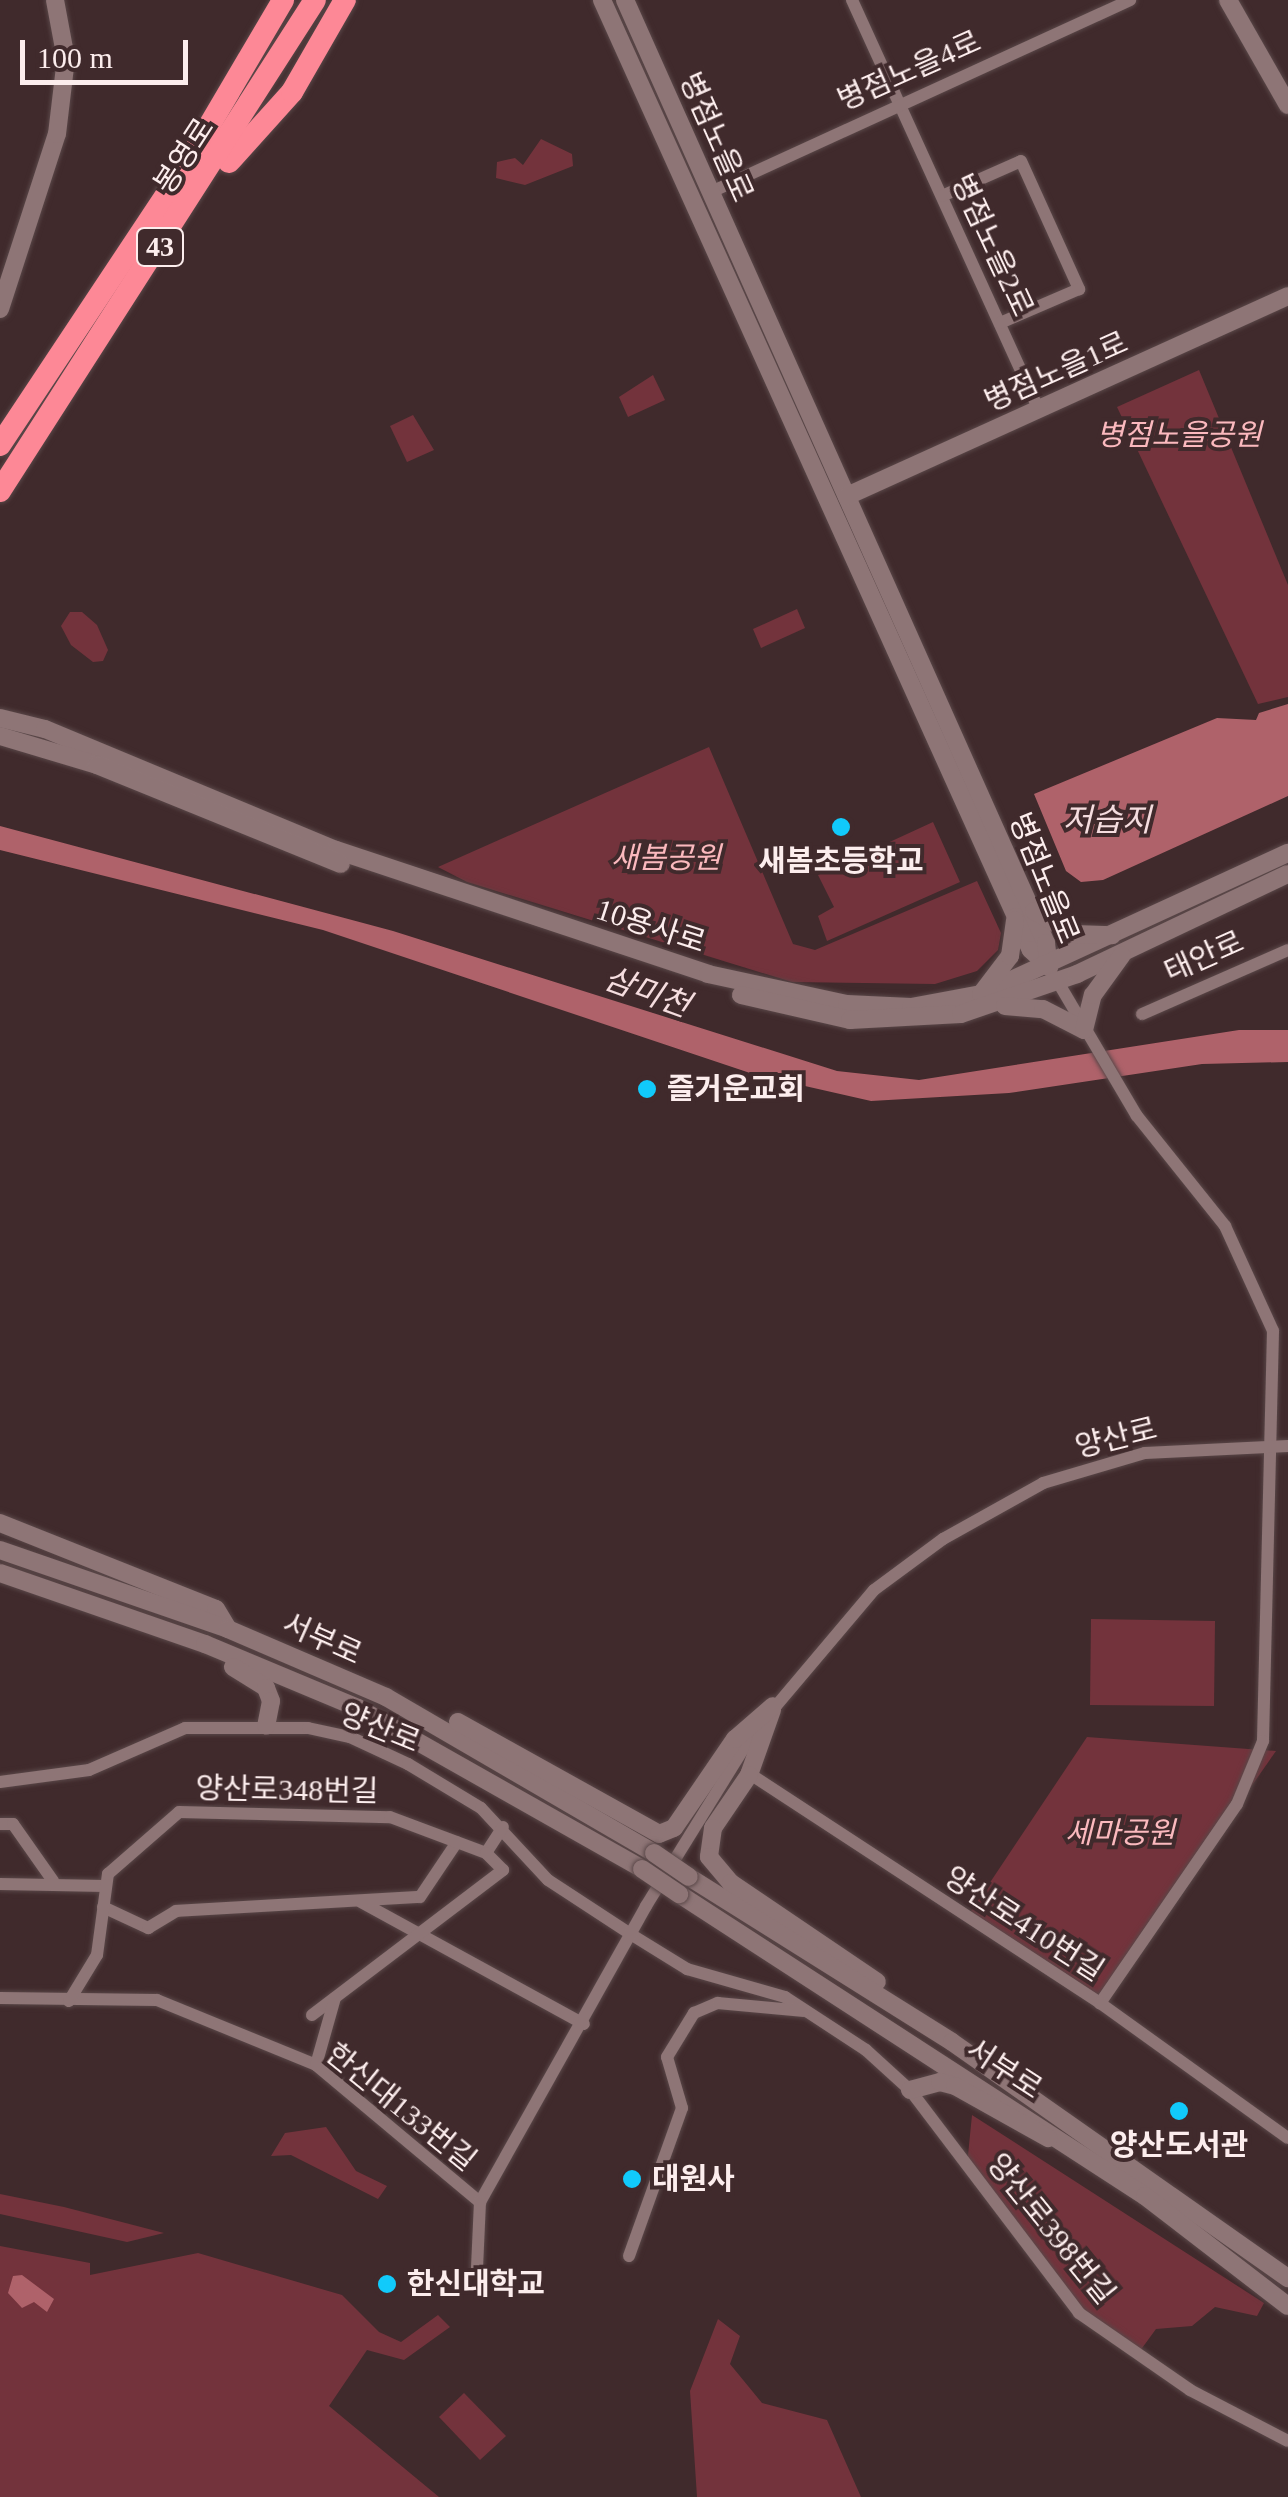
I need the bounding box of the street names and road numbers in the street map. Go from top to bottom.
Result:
street label: 병점노을4로 [832,23,986,119]
street label: 병점노을로 [671,67,761,207]
street label: 봉영로 [146,111,222,201]
street label: 병점노을2로 [943,168,1041,322]
road number: 43 [135,224,185,270]
street label: 병점노을1로 [979,324,1133,420]
street label: 병점노을로 [1001,807,1087,949]
street label: 10용사로 [592,891,710,961]
street label: 태안로 [1159,924,1249,990]
street label: 양산로 [1071,1411,1161,1465]
street label: 서부로 [277,1606,367,1672]
street label: 양산로 [335,1696,425,1760]
street label: 양산로348번길 [195,1770,379,1810]
street label: 양산로410번길 [937,1859,1111,1989]
street label: 서부로 [959,2031,1049,2107]
street label: 한신대133번길 [319,2035,483,2179]
street label: 양산로398번길 [979,2147,1123,2311]

